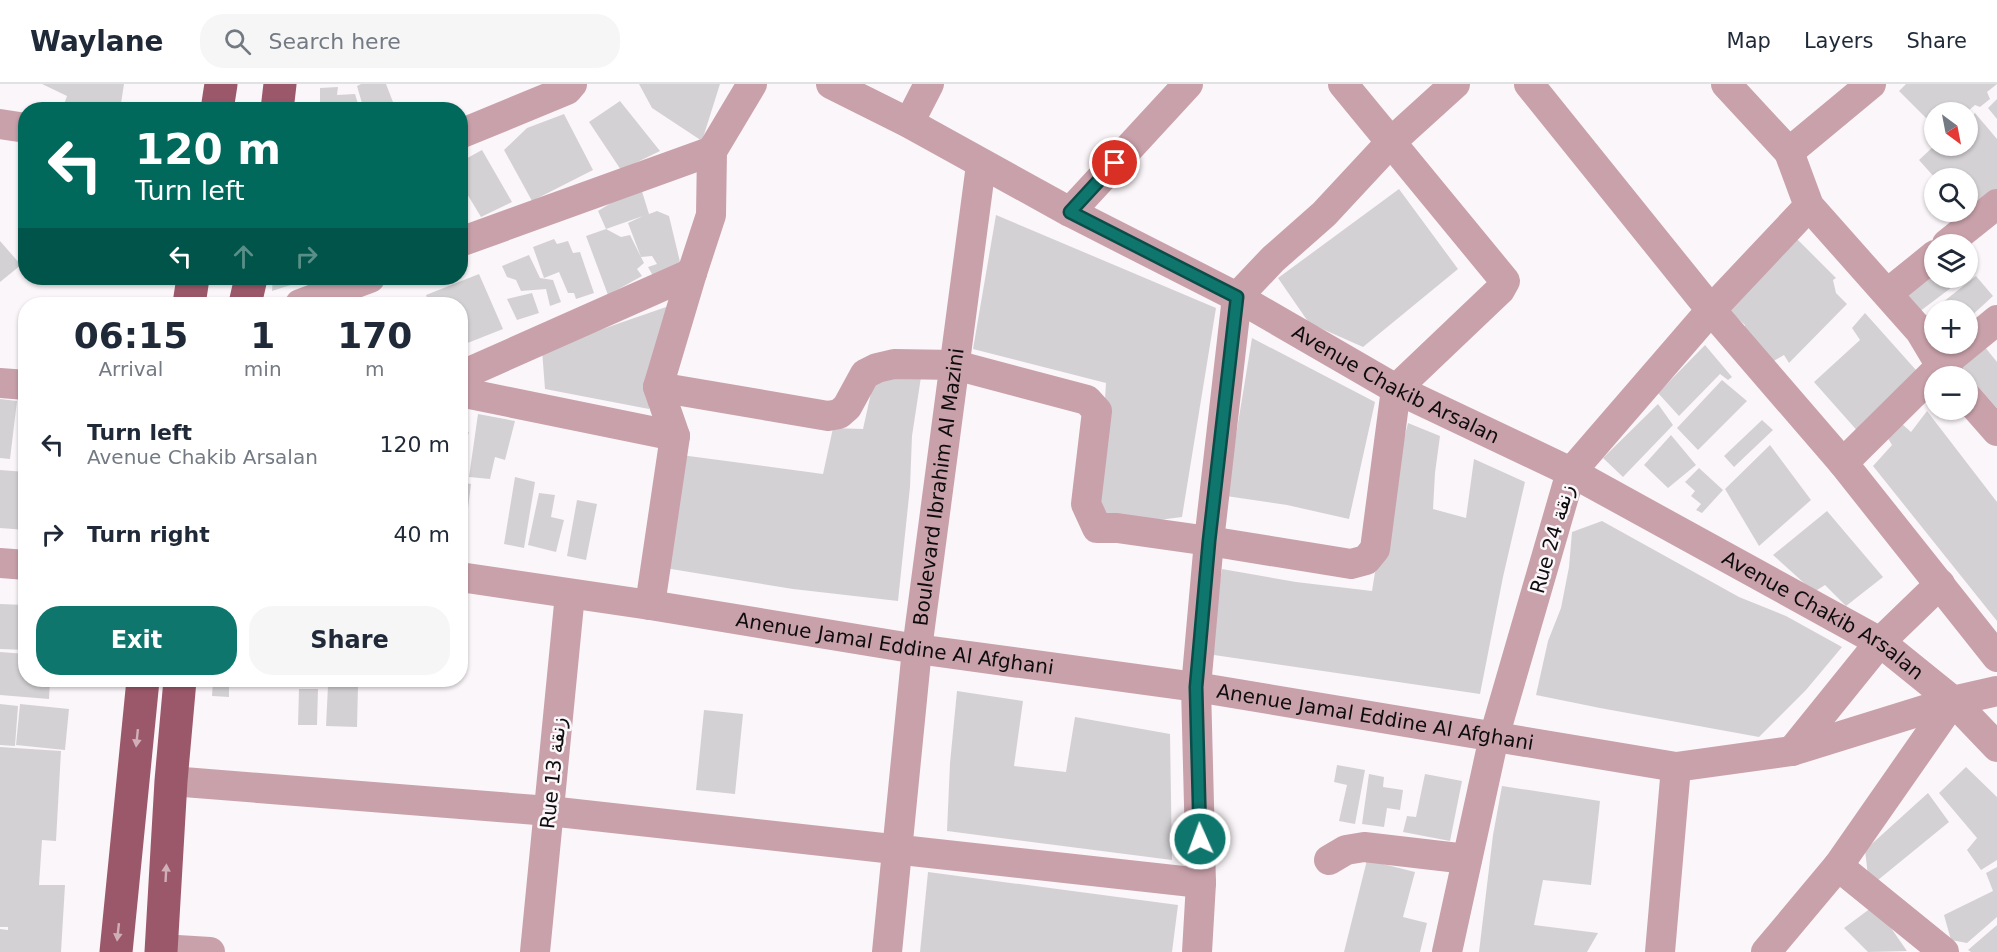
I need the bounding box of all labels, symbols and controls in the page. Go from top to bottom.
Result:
search box [200,14,620,68]
text: Waylane [30,25,164,58]
icon: search [221,25,254,58]
text: Search here [269,29,401,54]
text: Map [1727,29,1771,53]
text: Layers [1804,29,1873,53]
text: Share [1906,29,1967,53]
north arrow [1924,102,1978,156]
map controls [1924,102,1978,420]
text: 120 m [135,125,281,174]
icon: left [36,126,114,204]
pin [1089,137,1140,188]
icon: arrive [1098,146,1131,179]
button: search [1924,168,1978,222]
text: Turn left [135,175,245,206]
button: layers [1924,234,1978,288]
icon: left [164,240,197,273]
icon: ahead [227,240,260,273]
icon: right [290,240,323,273]
button: + [1924,300,1978,354]
text: 06:15 [74,315,188,356]
text: 1 [250,315,275,356]
text: 170 [337,315,412,356]
street label: Avenue Chakib Arsalan [1288,320,1503,448]
street label: Boulevard Ibrahim Al Mazini [908,346,969,627]
text: Arrival [98,357,163,381]
text: min [244,357,282,381]
text: m [365,357,385,381]
button: − [1924,366,1978,420]
text: Turn left [87,420,192,445]
icon: left [36,428,69,461]
text: 120 m [380,432,450,457]
text: Avenue Chakib Arsalan [87,445,318,469]
street label: Rue 24 زنقة [1525,482,1579,596]
icon: right [36,518,69,551]
text: Turn right [87,522,210,547]
text: 40 m [394,522,450,547]
street label: Avenue Chakib Arsalan [1718,546,1929,685]
button: Exit [36,606,237,675]
button: Share [249,606,450,675]
street label: Anenue Jamal Eddine Al Afghani [734,607,1055,679]
street label: Anenue Jamal Eddine Al Afghani [1215,679,1536,755]
street label: Rue 13 زنقة [535,716,571,830]
one-way arrow [132,728,142,747]
position arrow [1168,807,1232,871]
one-way arrow [161,863,170,882]
one-way arrow [113,922,123,941]

